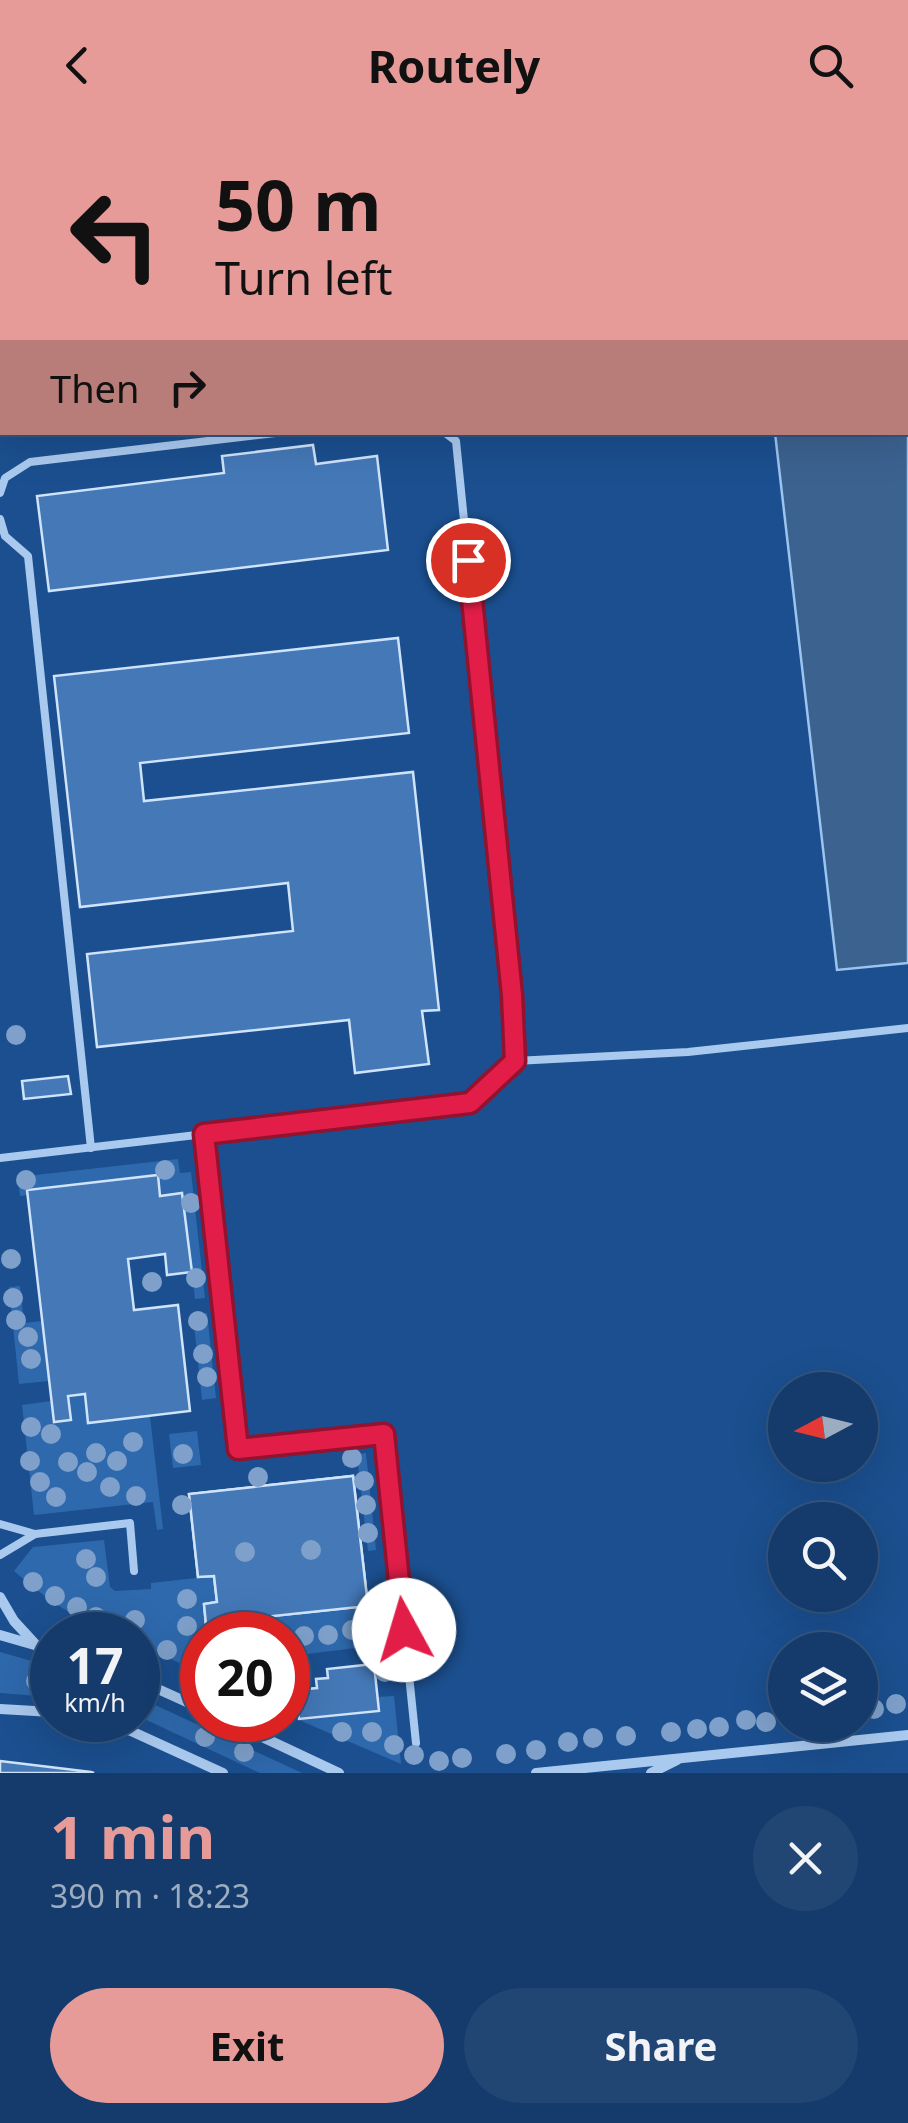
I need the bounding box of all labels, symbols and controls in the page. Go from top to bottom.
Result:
text: Routely [368,35,540,96]
icon: back [50,38,105,93]
icon: search [803,38,858,93]
text: 50 m [215,156,382,252]
icon: left [50,170,180,300]
text: Turn left [215,247,392,308]
icon: right [160,360,215,415]
text: Then [50,362,140,414]
pin [426,518,511,603]
icon: arrive [441,533,496,588]
north arrow [768,1372,878,1482]
map controls [768,1372,878,1742]
button: search [768,1502,878,1612]
position arrow [352,1578,456,1682]
speed limit sign: 20 [180,1612,310,1742]
text: 17 [66,1631,124,1699]
button: layers [768,1632,878,1742]
text: km/h [64,1685,126,1719]
text: 1 min [50,1795,215,1877]
button: close [753,1806,858,1911]
text: 390 m · 18:23 [50,1874,250,1917]
button: Exit [50,1988,444,2103]
button: Share [464,1988,858,2103]

